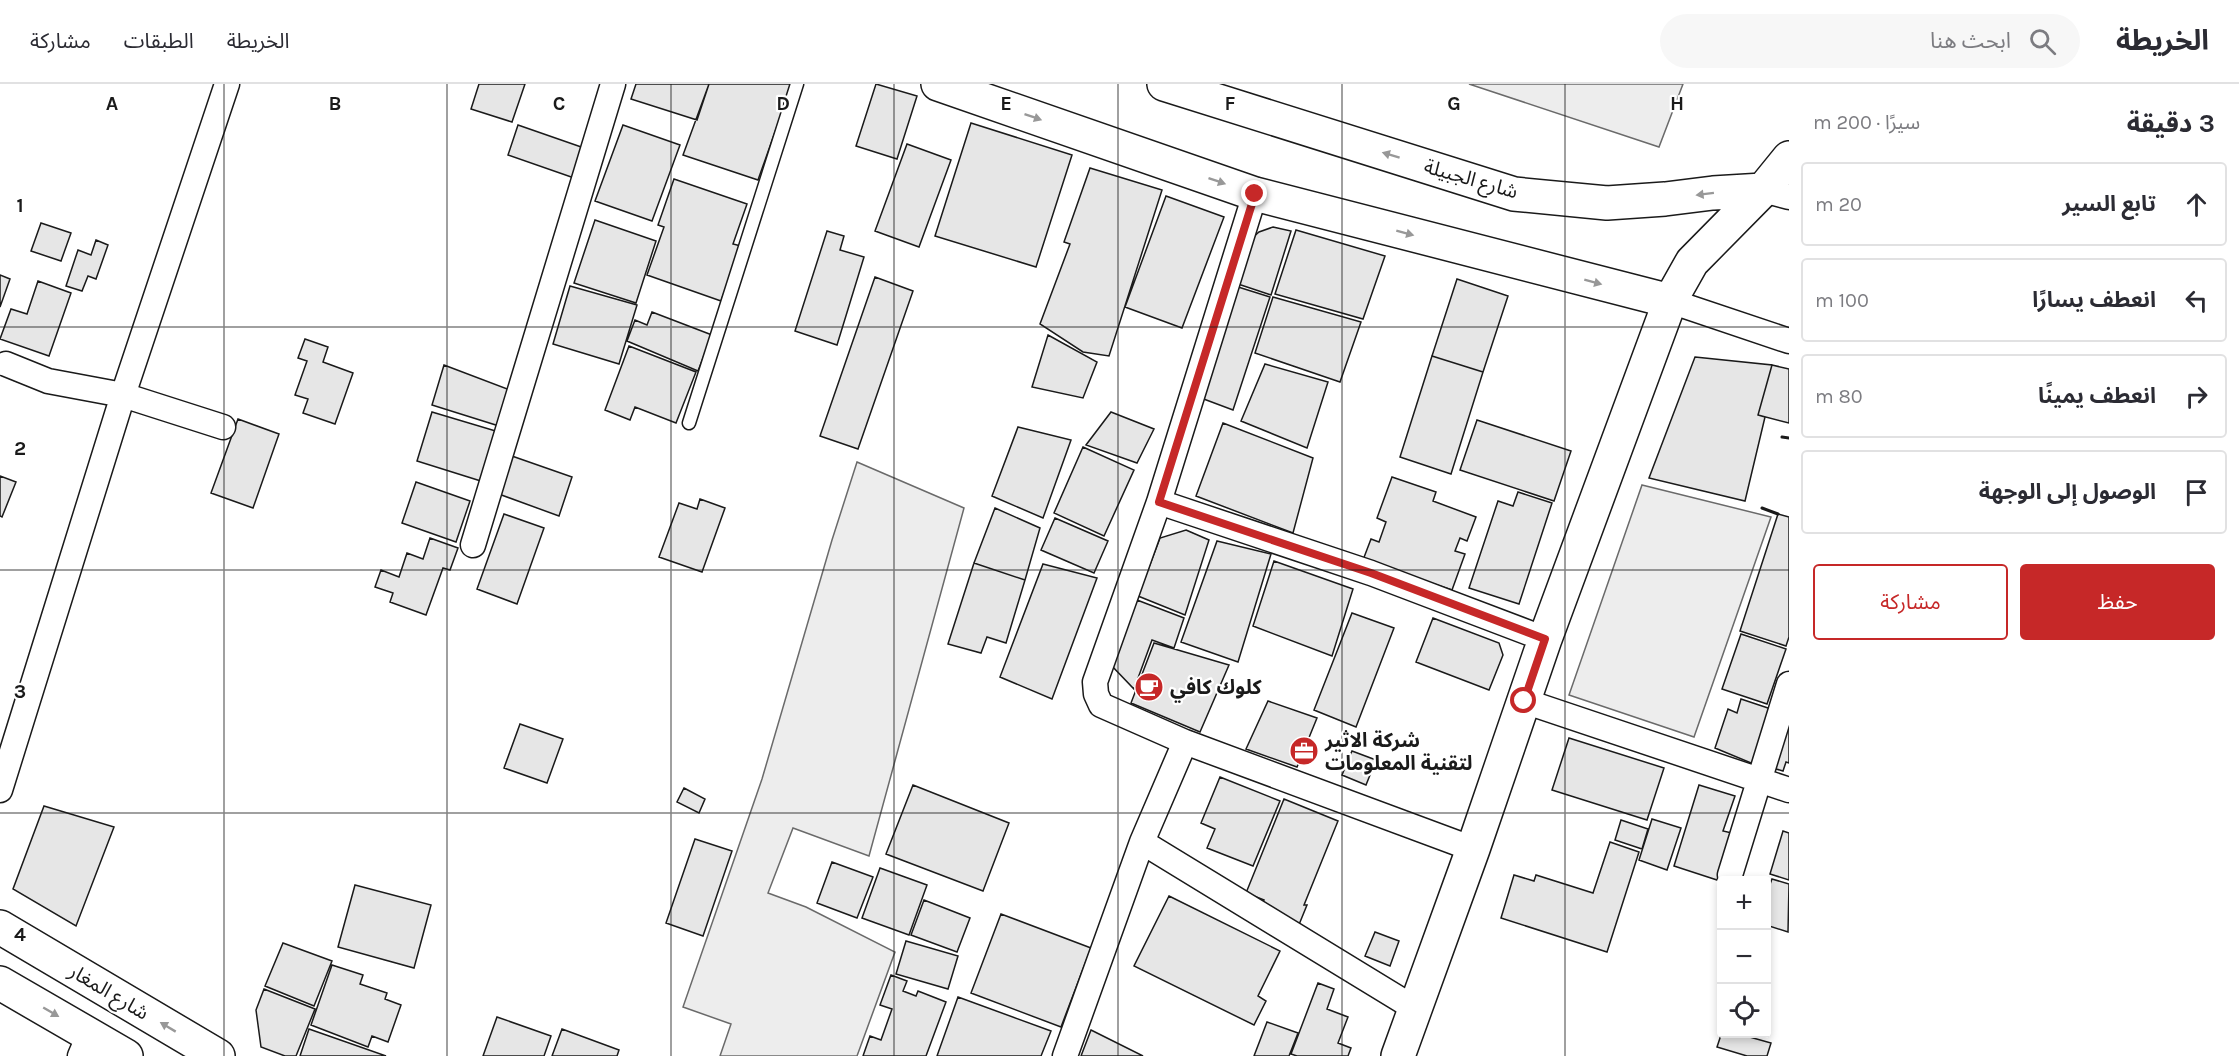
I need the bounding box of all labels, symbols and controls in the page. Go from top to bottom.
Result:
search box [1660,14,2080,68]
text: الخريطة [2116,24,2209,57]
icon: search [2026,25,2059,58]
text: ابحث هنا [1930,28,2011,54]
text: مشاركة [30,29,91,53]
text: الطبقات [124,29,194,53]
text: الخريطة [227,29,290,53]
text: A [106,92,119,115]
text: B [329,92,341,115]
text: C [553,92,565,115]
text: D [776,92,790,115]
text: E [1000,92,1012,115]
text: F [1225,92,1236,115]
text: G [1447,92,1461,115]
text: H [1670,92,1684,115]
text: 3 دقيقة [2127,108,2215,139]
text: سيرًا · 200 m [1813,111,1920,134]
one-way arrow [1024,112,1042,122]
one-way arrow [1382,150,1400,159]
street label: شارع الجبيلة [1421,155,1521,206]
one-way arrow [1208,176,1226,186]
route end [1241,180,1267,206]
icon: ahead [2180,188,2213,221]
one-way arrow [1696,189,1715,199]
text: تابع السير [2062,191,2156,217]
text: 20 m [1815,193,1862,216]
text: 1 [16,194,24,217]
one-way arrow [1396,228,1414,238]
one-way arrow [1584,277,1603,287]
icon: left [2180,284,2213,317]
text: انعطف يسارًا [2032,287,2156,313]
text: 100 m [1815,289,1869,312]
icon: right [2180,380,2213,413]
text: انعطف يمينًا [2038,383,2156,409]
text: 80 m [1815,385,1863,408]
text: 2 [14,437,26,460]
icon: arrive [2180,476,2213,509]
text: الوصول إلى الوجهة [1979,479,2156,505]
button: مشاركة [1813,564,2008,640]
button: حفظ [2020,564,2215,640]
cafe icon: كلوك كافي [1133,671,1165,703]
place label: كلوك كافي [1170,676,1263,703]
text: 3 [14,680,26,703]
route start [1510,687,1536,713]
place label: شركة الاثير لتقنية المعلومات [1324,729,1473,775]
office icon: شركة الاثير لتقنية المعلومات [1288,735,1320,767]
map controls [1717,876,1771,1038]
button: + [1717,876,1771,930]
text: 4 [14,923,26,946]
button: − [1717,930,1771,984]
street label: شارع المغار [63,959,153,1027]
button: locate [1717,984,1771,1038]
one-way arrow [42,1007,59,1017]
one-way arrow [160,1021,176,1032]

